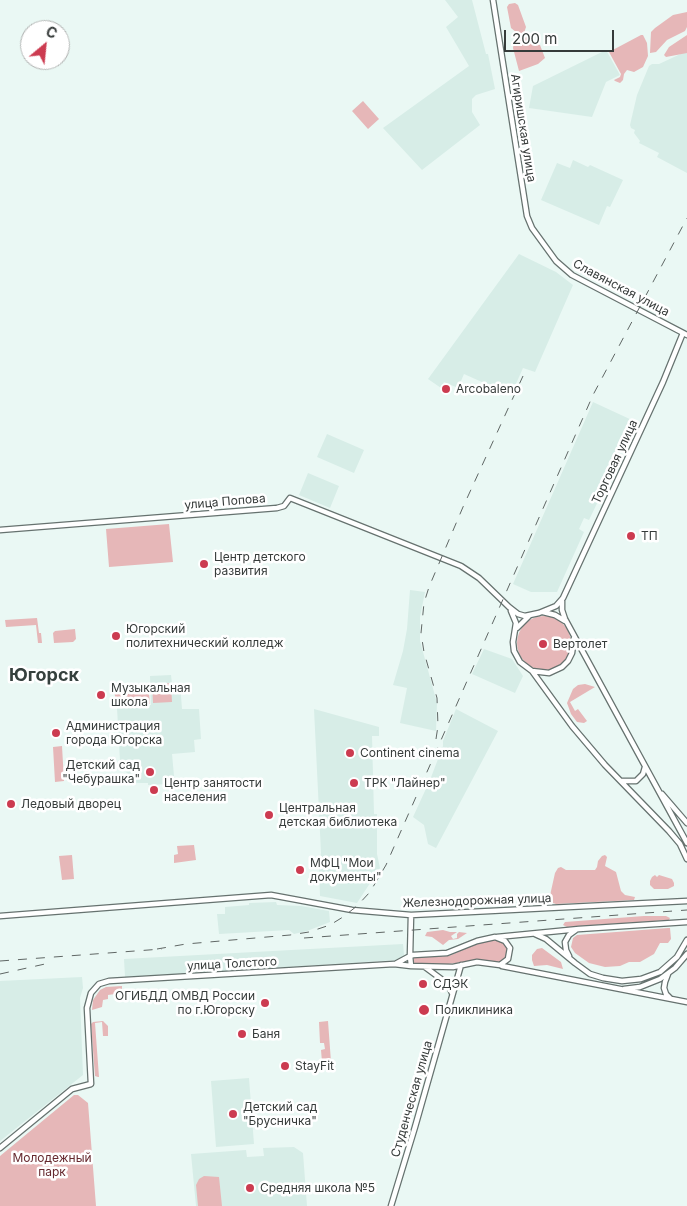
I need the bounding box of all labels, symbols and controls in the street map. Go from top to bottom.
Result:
north arrow [20,20,70,70]
scale bar [507,20,617,52]
text: С [43,22,60,42]
text: 200 m [512,29,557,48]
street label: Агиришская улица [507,73,539,183]
street label: Славянская улица [570,256,672,320]
place label: Arcobaleno [456,382,521,396]
marker: Arcobaleno [440,383,452,395]
street label: Торговая улица [589,418,641,506]
street label: улица Попова [184,491,266,513]
place label: ТП [641,529,658,543]
marker: ТП [625,530,637,542]
place label: Центр детского развития [214,550,306,578]
marker: Центр детского развития [198,558,210,570]
place label: Югорский политехнический колледж [126,622,283,650]
marker: Югорский политехнический колледж [110,630,122,642]
place label: Вертолет [553,637,607,651]
marker: Вертолет [537,638,549,650]
district label: Югорск [9,665,79,687]
place label: Музыкальная школа [111,681,191,709]
marker: Музыкальная школа [95,689,107,701]
place label: Администрация города Югорска [66,719,162,747]
marker: Администрация города Югорска [50,727,62,739]
place label: Continent cinema [360,746,459,760]
marker: Continent cinema [344,747,356,759]
place label: Детский сад "Чебурашка" [62,758,140,786]
marker: Детский сад "Чебурашка" [144,766,156,778]
place label: Центр занятости населения [164,776,262,804]
place label: ТРК "Лайнер" [364,776,446,790]
marker: ТРК "Лайнер" [348,777,360,789]
marker: Центр занятости населения [148,784,160,796]
place label: Ледовый дворец [21,797,121,811]
marker: Ледовый дворец [5,798,17,810]
place label: Центральная детская библиотека [279,801,397,829]
marker: Центральная детская библиотека [263,809,275,821]
place label: МФЦ "Мои документы" [310,856,382,884]
marker: МФЦ "Мои документы" [294,864,306,876]
street label: Железнодорожная улица [402,891,552,911]
street label: улица Толстого [187,954,277,974]
place label: СДЭК [433,977,468,991]
marker: СДЭК [417,978,429,990]
place label: ОГИБДД ОМВД России по г.Югорску [115,989,255,1017]
marker: ОГИБДД ОМВД России по г.Югорску [259,997,271,1009]
marker: Поликлиника [417,1003,431,1017]
place label: Поликлиника [435,1003,513,1017]
place label: Баня [252,1027,280,1041]
marker: Баня [236,1028,248,1040]
street label: Студенческая улица [388,1039,436,1159]
place label: StayFit [295,1059,334,1073]
marker: StayFit [279,1060,291,1072]
place label: Детский сад "Брусничка" [243,1100,317,1128]
marker: Детский сад "Брусничка" [227,1108,239,1120]
park label: Молодежный парк [12,1151,92,1179]
place label: Средняя школа №5 [260,1181,375,1195]
marker: Средняя школа №5 [244,1182,256,1194]

